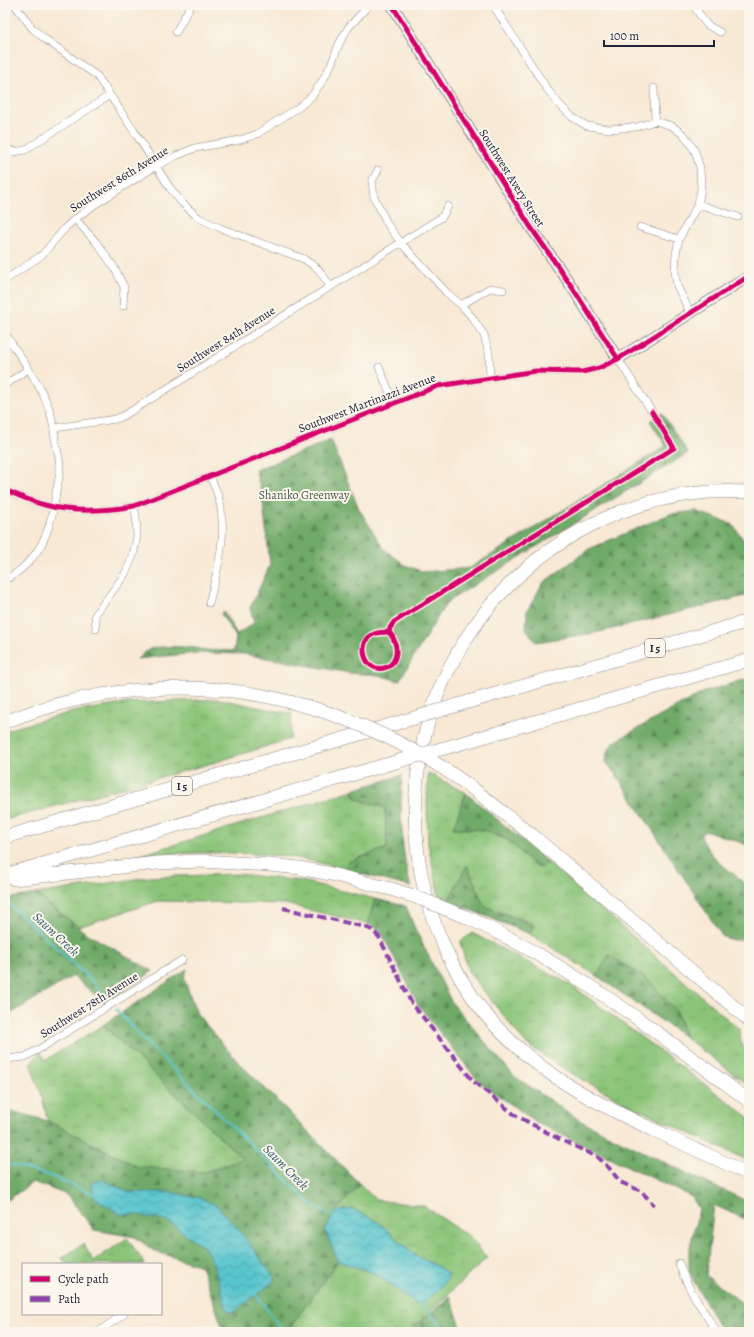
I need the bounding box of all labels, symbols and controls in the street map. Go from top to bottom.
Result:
scale bar [604,22,714,48]
text: 100 m [610,28,639,44]
street label: Southwest Avery Street [475,126,549,230]
street label: Southwest 86th Avenue [67,142,171,216]
street label: Southwest 84th Avenue [174,302,278,376]
street label: Southwest Martinazzi Avenue [296,369,438,437]
park label: Shaniko Greenway [259,487,350,503]
road number: I 5 [645,639,665,657]
road number: I 5 [172,777,192,795]
water label: Saum Creek [29,908,83,960]
street label: Southwest 78th Avenue [37,968,141,1042]
water label: Saum Creek [260,1141,312,1193]
legend [22,1263,162,1315]
text: Cycle path [58,1271,109,1287]
text: Path [58,1291,81,1307]

